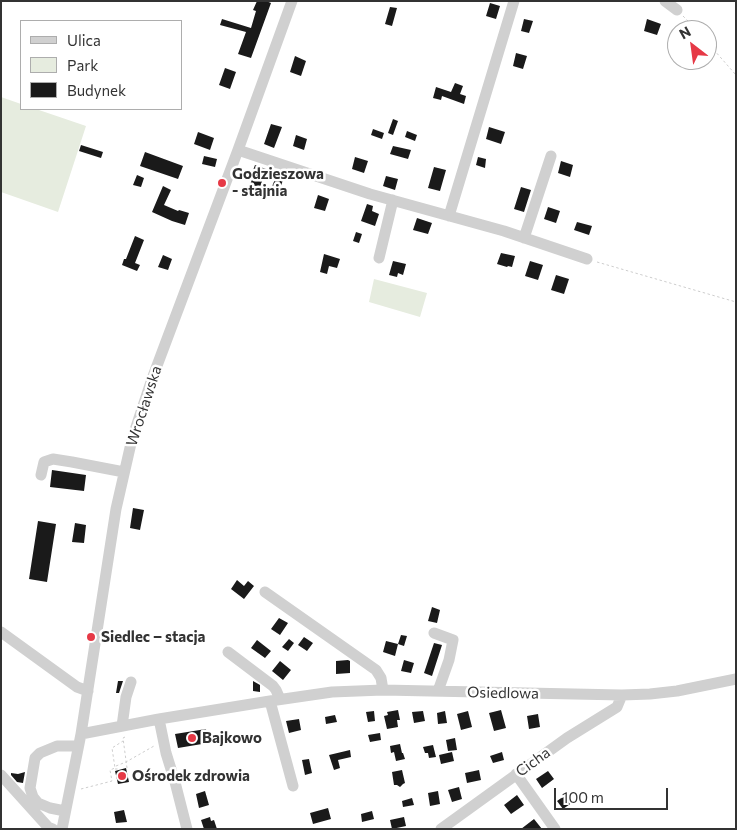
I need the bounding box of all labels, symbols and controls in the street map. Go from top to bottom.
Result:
legend [20,20,182,110]
north arrow [667,20,717,70]
text: N [676,22,694,42]
text: Ulica [67,31,101,49]
text: Park [67,56,98,74]
text: Budynek [67,81,126,99]
place label: Godzieszowa - stajnia [232,165,324,200]
marker: Godzieszowa - stajnia [216,177,228,189]
street label: Wrocławska [123,363,165,449]
place label: Siedlec – stacja [101,628,206,646]
marker: Siedlec – stacja [85,631,97,643]
street label: Osiedlowa [467,683,539,703]
place label: Bajkowo [202,729,262,747]
marker: Bajkowo [186,732,198,744]
street label: Cicha [512,744,554,780]
place label: Ośrodek zdrowia [132,767,250,785]
marker: Ośrodek zdrowia [116,770,128,782]
scale bar [557,778,671,810]
text: 100 m [562,788,604,806]

